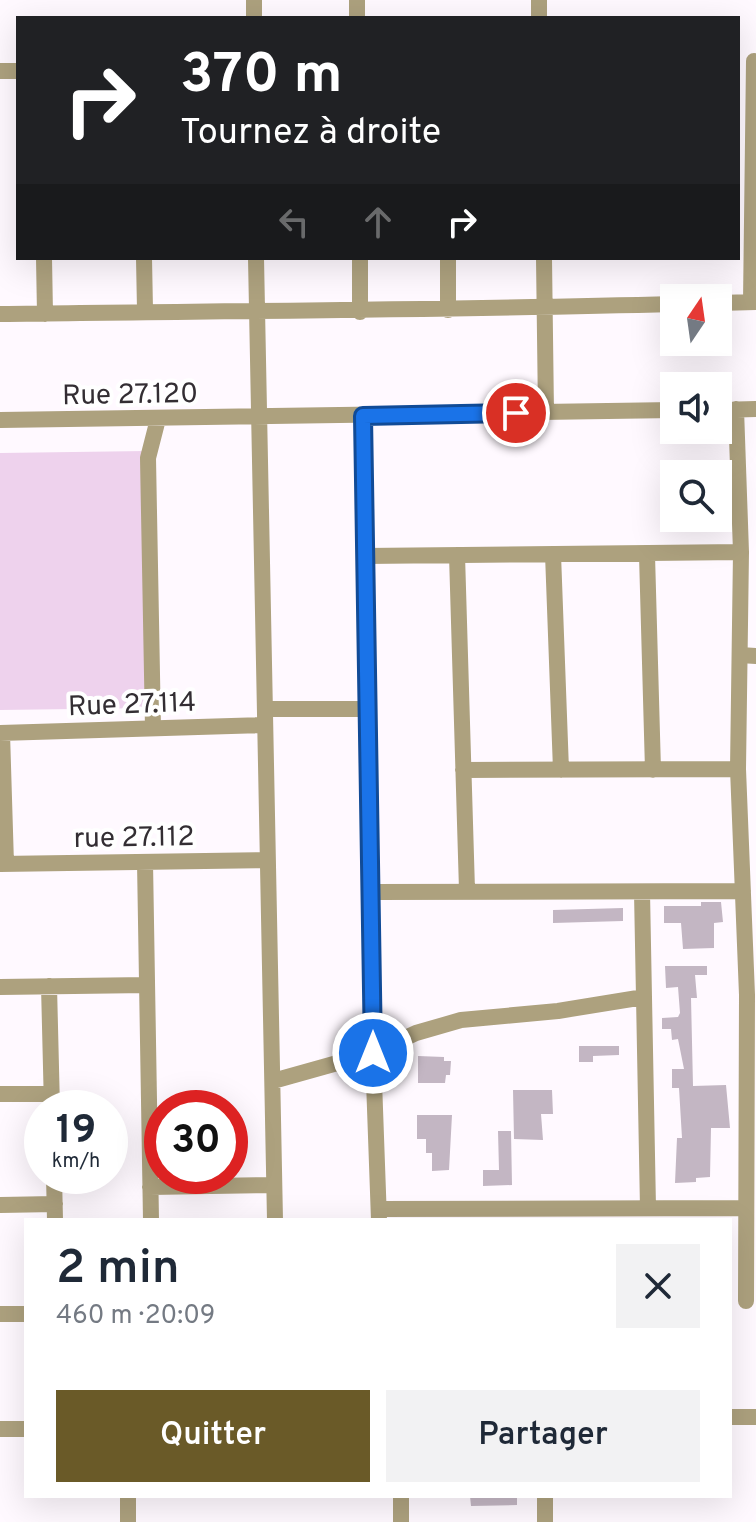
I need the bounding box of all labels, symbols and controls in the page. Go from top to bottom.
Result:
text: 370 m [180,42,343,112]
icon: right [48,48,152,152]
text: Tournez à droite [180,111,441,157]
icon: left [272,200,316,244]
icon: ahead [356,200,400,244]
icon: right [440,200,484,244]
north arrow [660,284,732,356]
map controls [660,284,732,532]
button: sound [660,372,732,444]
street label: Rue 27.120 [62,377,198,415]
pin [482,379,550,447]
icon: arrive [494,391,538,435]
button: search [660,460,732,532]
street label: Rue 27.114 [67,686,197,726]
street label: rue 27.112 [73,820,195,858]
position arrow [331,1011,415,1095]
speed limit sign: 30 [144,1090,248,1194]
text: 19 [56,1107,96,1157]
text: km/h [52,1149,100,1175]
text: 2 min [56,1240,180,1300]
button: close [616,1244,700,1328]
text: 460 m · 20:09 [56,1300,215,1333]
button: Quitter [56,1390,370,1482]
button: Partager [386,1390,700,1482]

